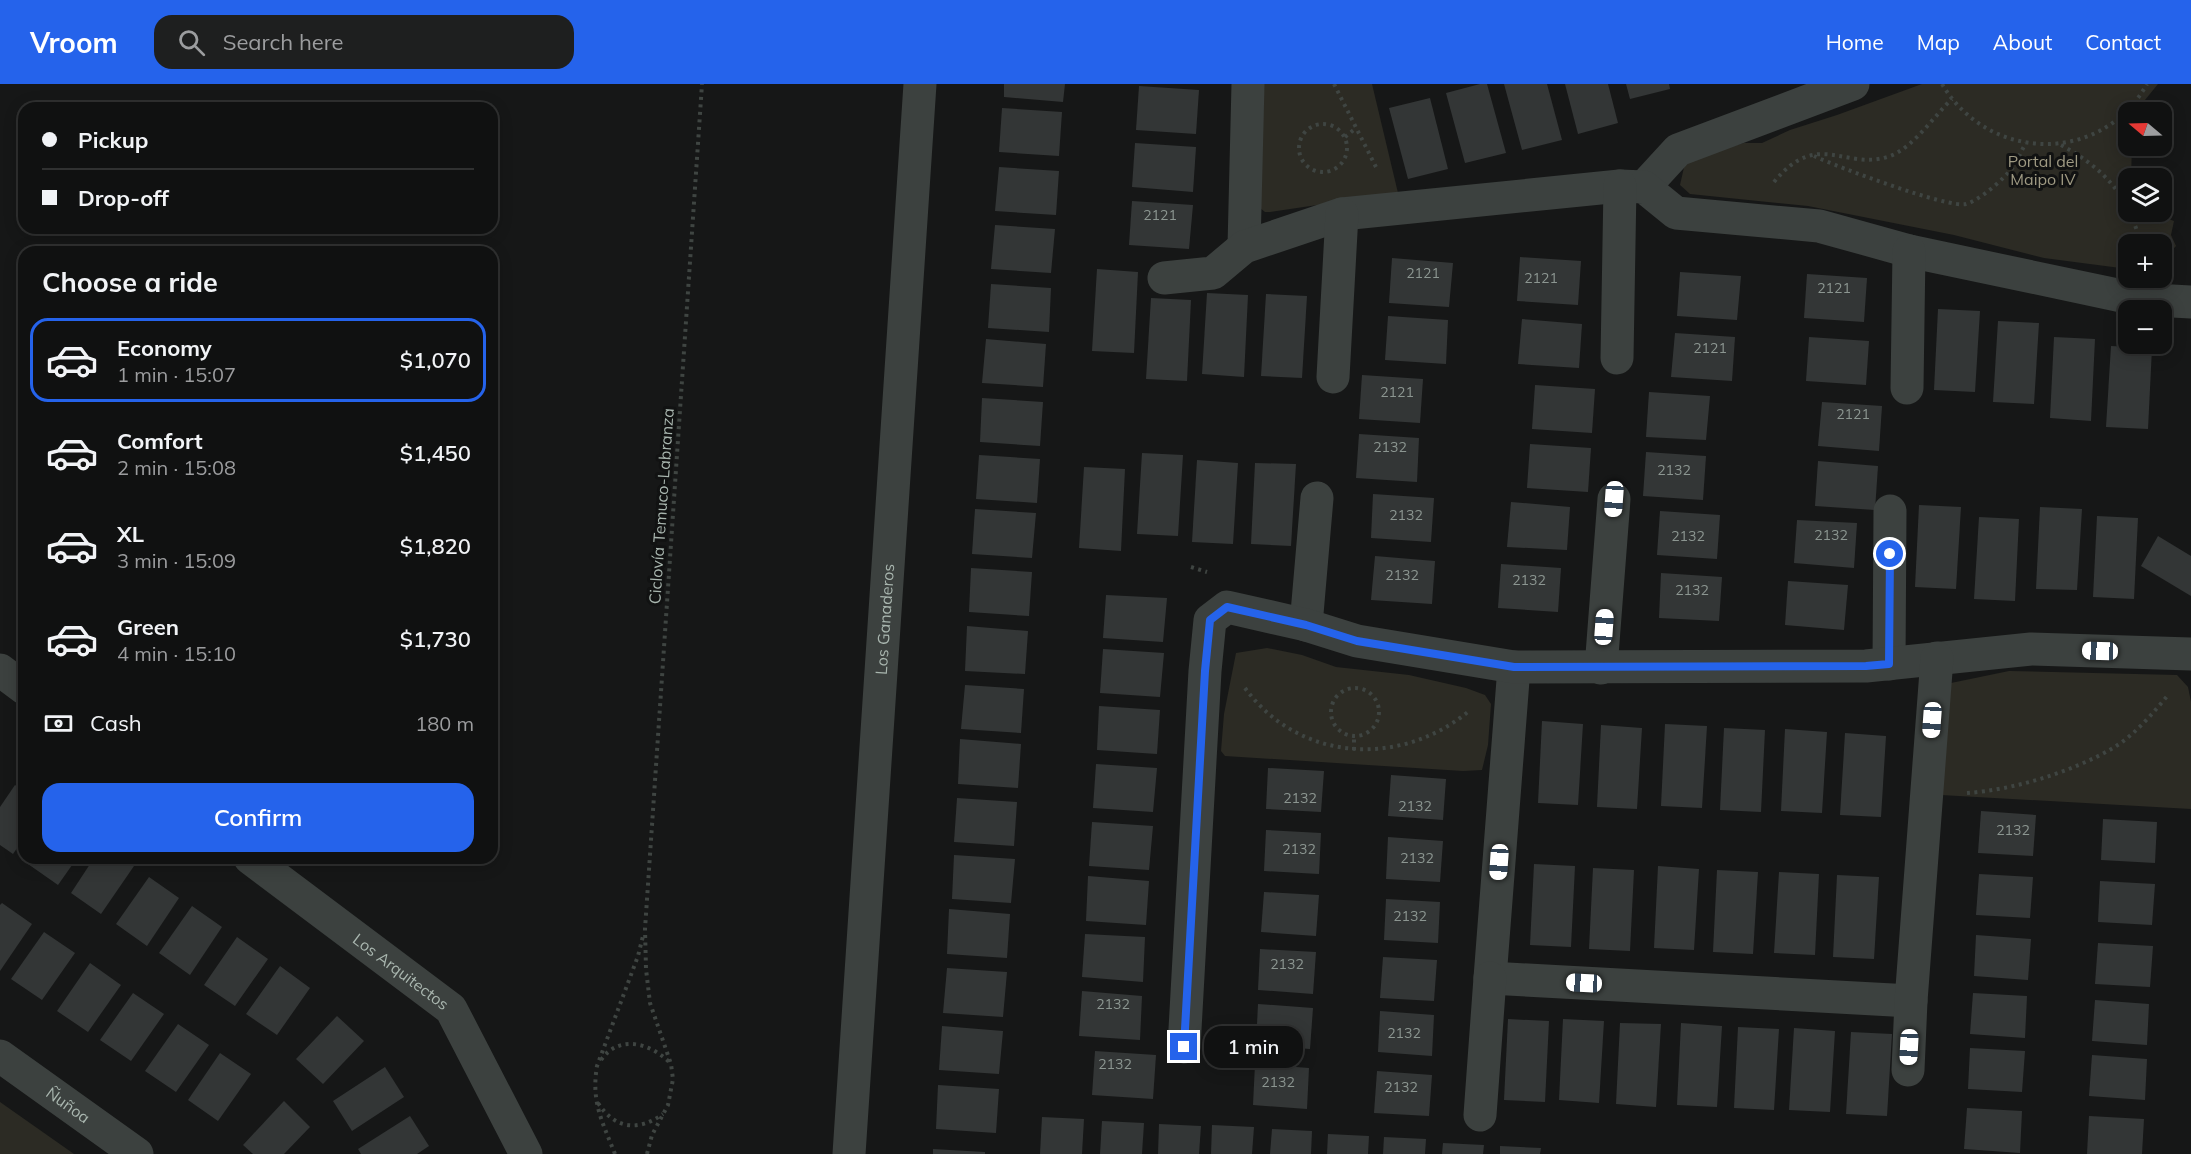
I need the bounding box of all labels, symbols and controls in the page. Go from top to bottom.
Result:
search box [154,15,574,69]
text: Vroom [30,25,118,60]
icon: search [175,26,208,59]
text: Search here [223,28,344,56]
text: Home [1826,29,1884,55]
text: Map [1917,29,1960,55]
text: About [1993,29,2052,55]
text: Contact [2085,29,2161,55]
north arrow [2118,102,2172,156]
map controls [2118,102,2172,354]
text: Pickup [78,126,148,154]
park label: Portal del Maipo IV [2008,151,2078,189]
button: layers [2118,168,2172,222]
text: Drop-off [78,184,169,212]
house number: 2121 [1143,206,1177,224]
button: + [2118,234,2172,288]
house number: 2121 [1406,264,1440,282]
text: Choose a ride [42,265,218,299]
house number: 2121 [1524,269,1558,287]
house number: 2121 [1817,279,1851,297]
button: − [2118,300,2172,354]
icon: car [45,333,99,387]
text: Economy [117,334,212,362]
house number: 2121 [1693,339,1727,357]
text: $1,070 [400,346,471,374]
text: 1 min · 15:07 [117,362,236,387]
house number: 2121 [1380,383,1414,401]
house number: 2121 [1836,405,1870,423]
street label: Ciclovía Temuco-Labranza [644,407,678,605]
icon: car [45,426,99,480]
text: Comfort [117,427,203,455]
house number: 2132 [1373,438,1407,456]
text: $1,450 [400,439,471,467]
text: 2 min · 15:08 [117,455,236,480]
house number: 2132 [1657,461,1691,479]
car [1604,480,1624,518]
house number: 2132 [1389,506,1423,524]
icon: car [45,519,99,573]
text: XL [117,520,144,548]
house number: 2132 [1814,526,1848,544]
house number: 2132 [1671,527,1705,545]
text: $1,820 [400,532,471,560]
route start [1876,540,1903,567]
text: 3 min · 15:09 [117,548,236,573]
street label: Los Ganaderos [871,563,898,675]
house number: 2132 [1385,566,1419,584]
house number: 2132 [1512,571,1546,589]
house number: 2132 [1675,581,1709,599]
car [1594,608,1614,646]
icon: car [45,612,99,666]
text: Green [117,613,179,641]
text: $1,730 [400,625,471,653]
text: 4 min · 15:10 [117,641,236,666]
car [2082,641,2118,661]
car [1922,701,1942,739]
icon: cash [42,707,75,740]
text: Cash [90,709,142,737]
text: 180 m [415,711,474,736]
button: Confirm [42,783,474,852]
house number: 2132 [1283,789,1317,807]
house number: 2132 [1398,797,1432,815]
house number: 2132 [1996,821,2030,839]
house number: 2132 [1282,840,1316,858]
car [1489,843,1509,881]
house number: 2132 [1400,849,1434,867]
house number: 2132 [1393,907,1427,925]
street label: Los Arquitectos [349,929,453,1014]
house number: 2132 [1270,955,1304,973]
car [1566,973,1602,993]
house number: 2132 [1096,995,1130,1013]
house number: 2132 [1387,1024,1421,1042]
callout: 1 min [1205,1026,1304,1068]
car [1899,1029,1919,1065]
route end [1170,1033,1197,1060]
text: 1 min [1228,1034,1279,1059]
house number: 2132 [1098,1055,1132,1073]
house number: 2132 [1261,1073,1295,1091]
house number: 2132 [1384,1078,1418,1096]
street label: Ñuñoa [42,1082,94,1127]

